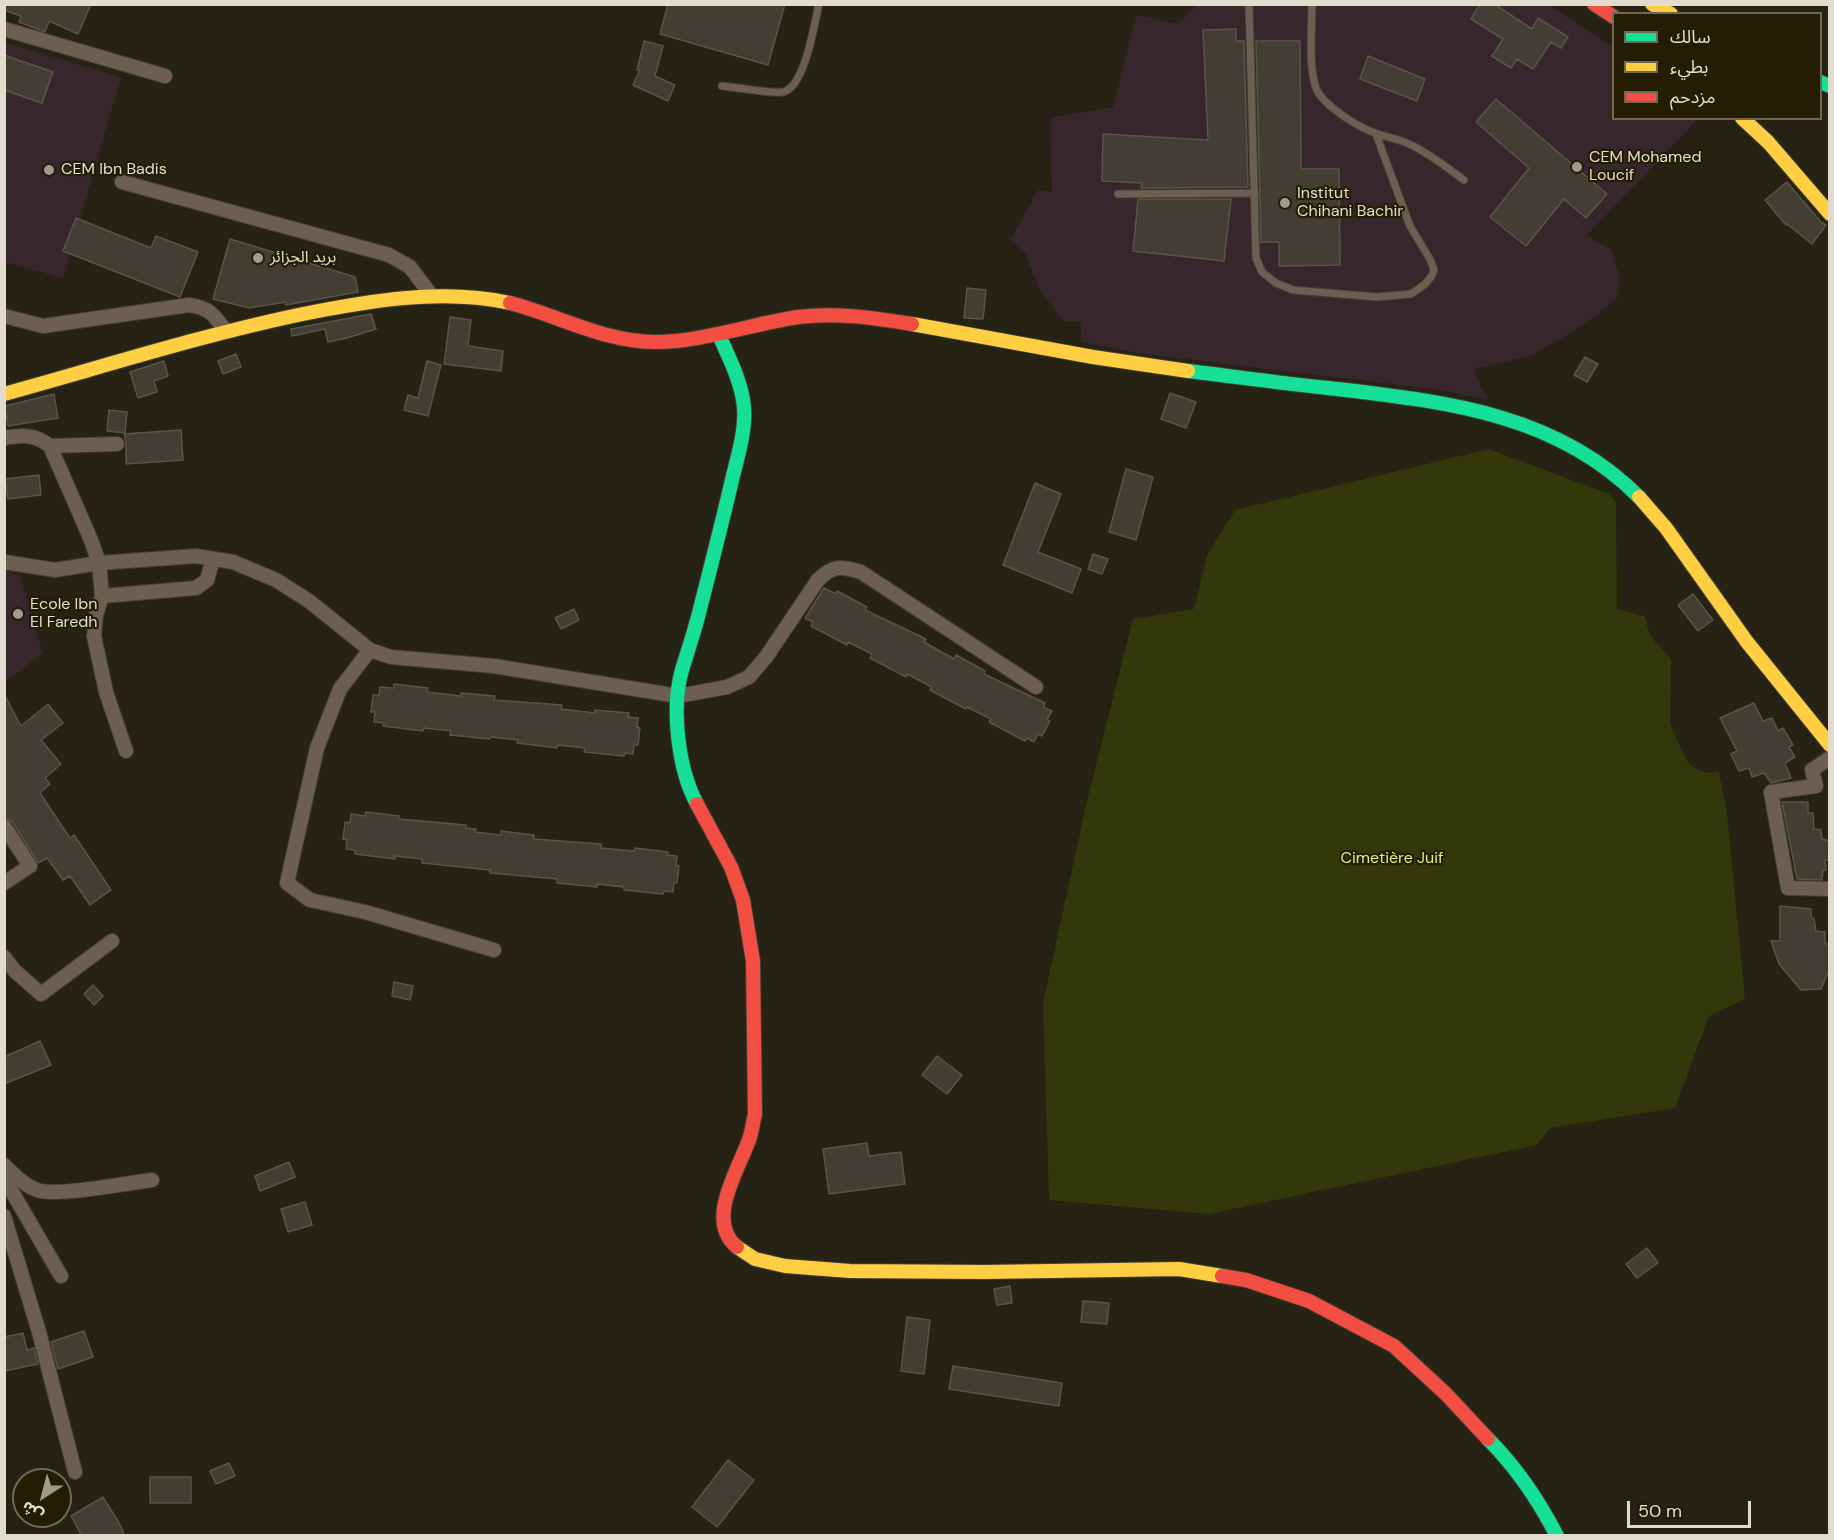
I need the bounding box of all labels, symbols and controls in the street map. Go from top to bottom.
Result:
legend [1612,12,1822,120]
text: سالك [1670,25,1711,49]
text: بطيء [1670,55,1708,79]
text: مزدحم [1670,85,1715,109]
place label: CEM Mohamed Loucif [1589,148,1701,186]
place label: CEM Ibn Badis [61,160,167,180]
marker: CEM Mohamed Loucif [1570,160,1584,174]
marker: CEM Ibn Badis [42,163,56,177]
place label: Institut Chihani Bachir [1297,184,1403,222]
marker: Institut Chihani Bachir [1278,196,1292,210]
place label: بريد الجزائر [270,248,336,268]
marker: بريد الجزائر [251,251,265,265]
place label: Ecole Ibn El Faredh [30,595,98,633]
marker: Ecole Ibn El Faredh [11,607,25,621]
park label: Cimetière Juif [1340,849,1444,869]
north arrow [12,1468,72,1528]
scale bar [1630,1489,1754,1527]
text: ش [17,1496,47,1526]
text: 50 m [1638,1499,1682,1523]

